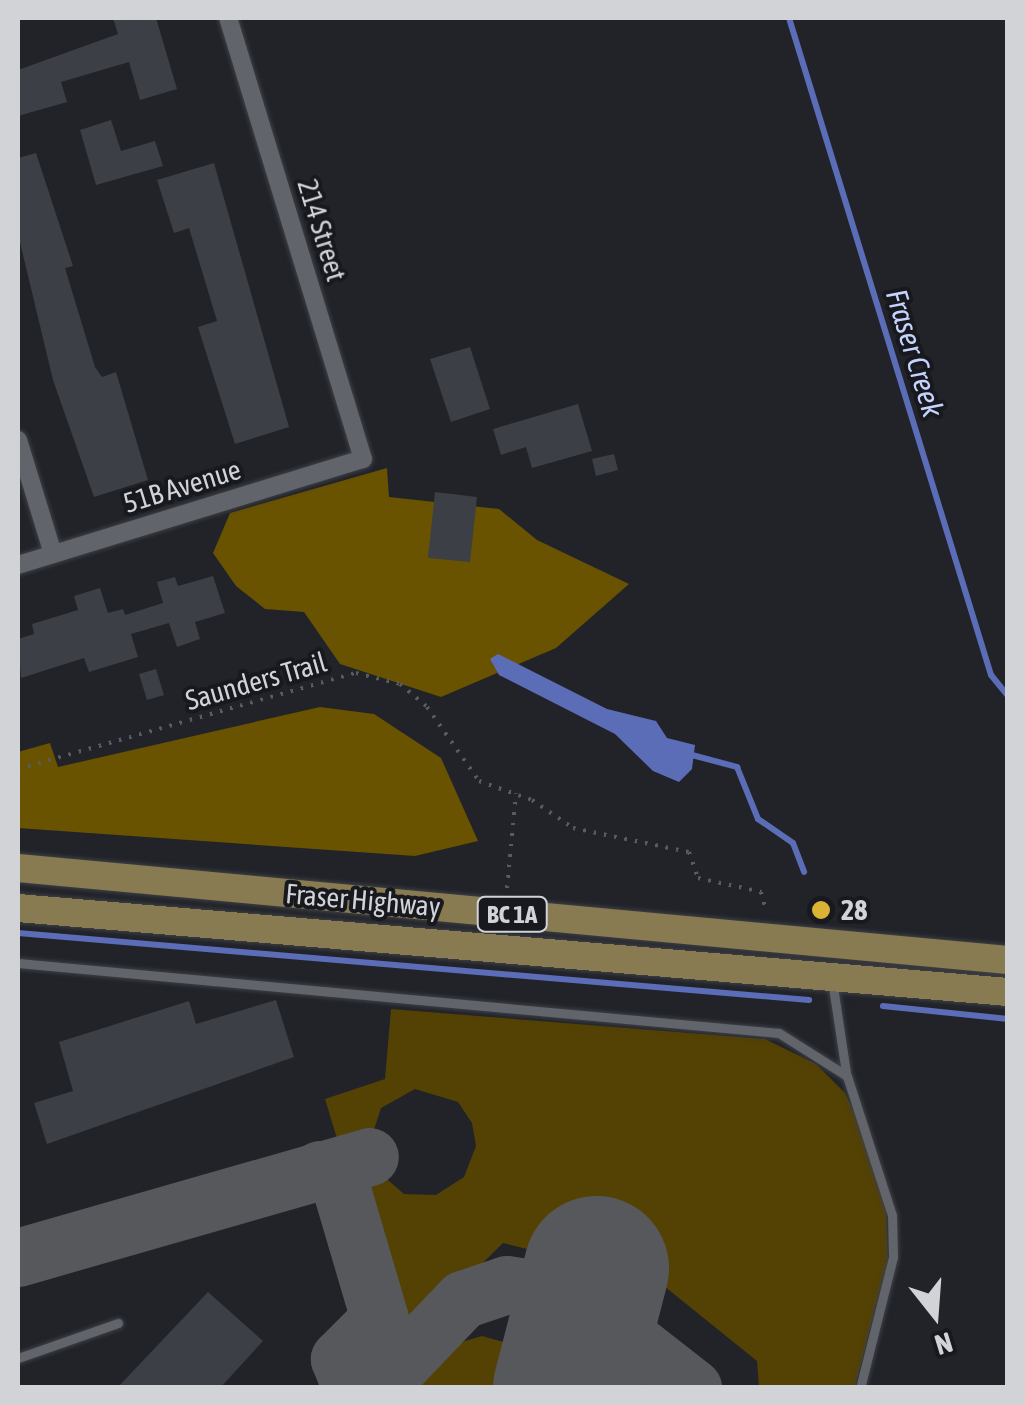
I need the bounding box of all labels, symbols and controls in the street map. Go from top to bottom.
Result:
street label: 214 Street [291,175,353,285]
water label: Fraser Creek [879,285,951,421]
street label: 51B Avenue [119,452,245,520]
street label: Saunders Trail [182,645,330,717]
street label: Fraser Highway [284,876,442,924]
place label: 28 [841,893,867,927]
road number: BC 1A [474,894,550,934]
marker: 28 [810,899,832,921]
north arrow [885,1265,985,1365]
text: N [931,1326,956,1361]

